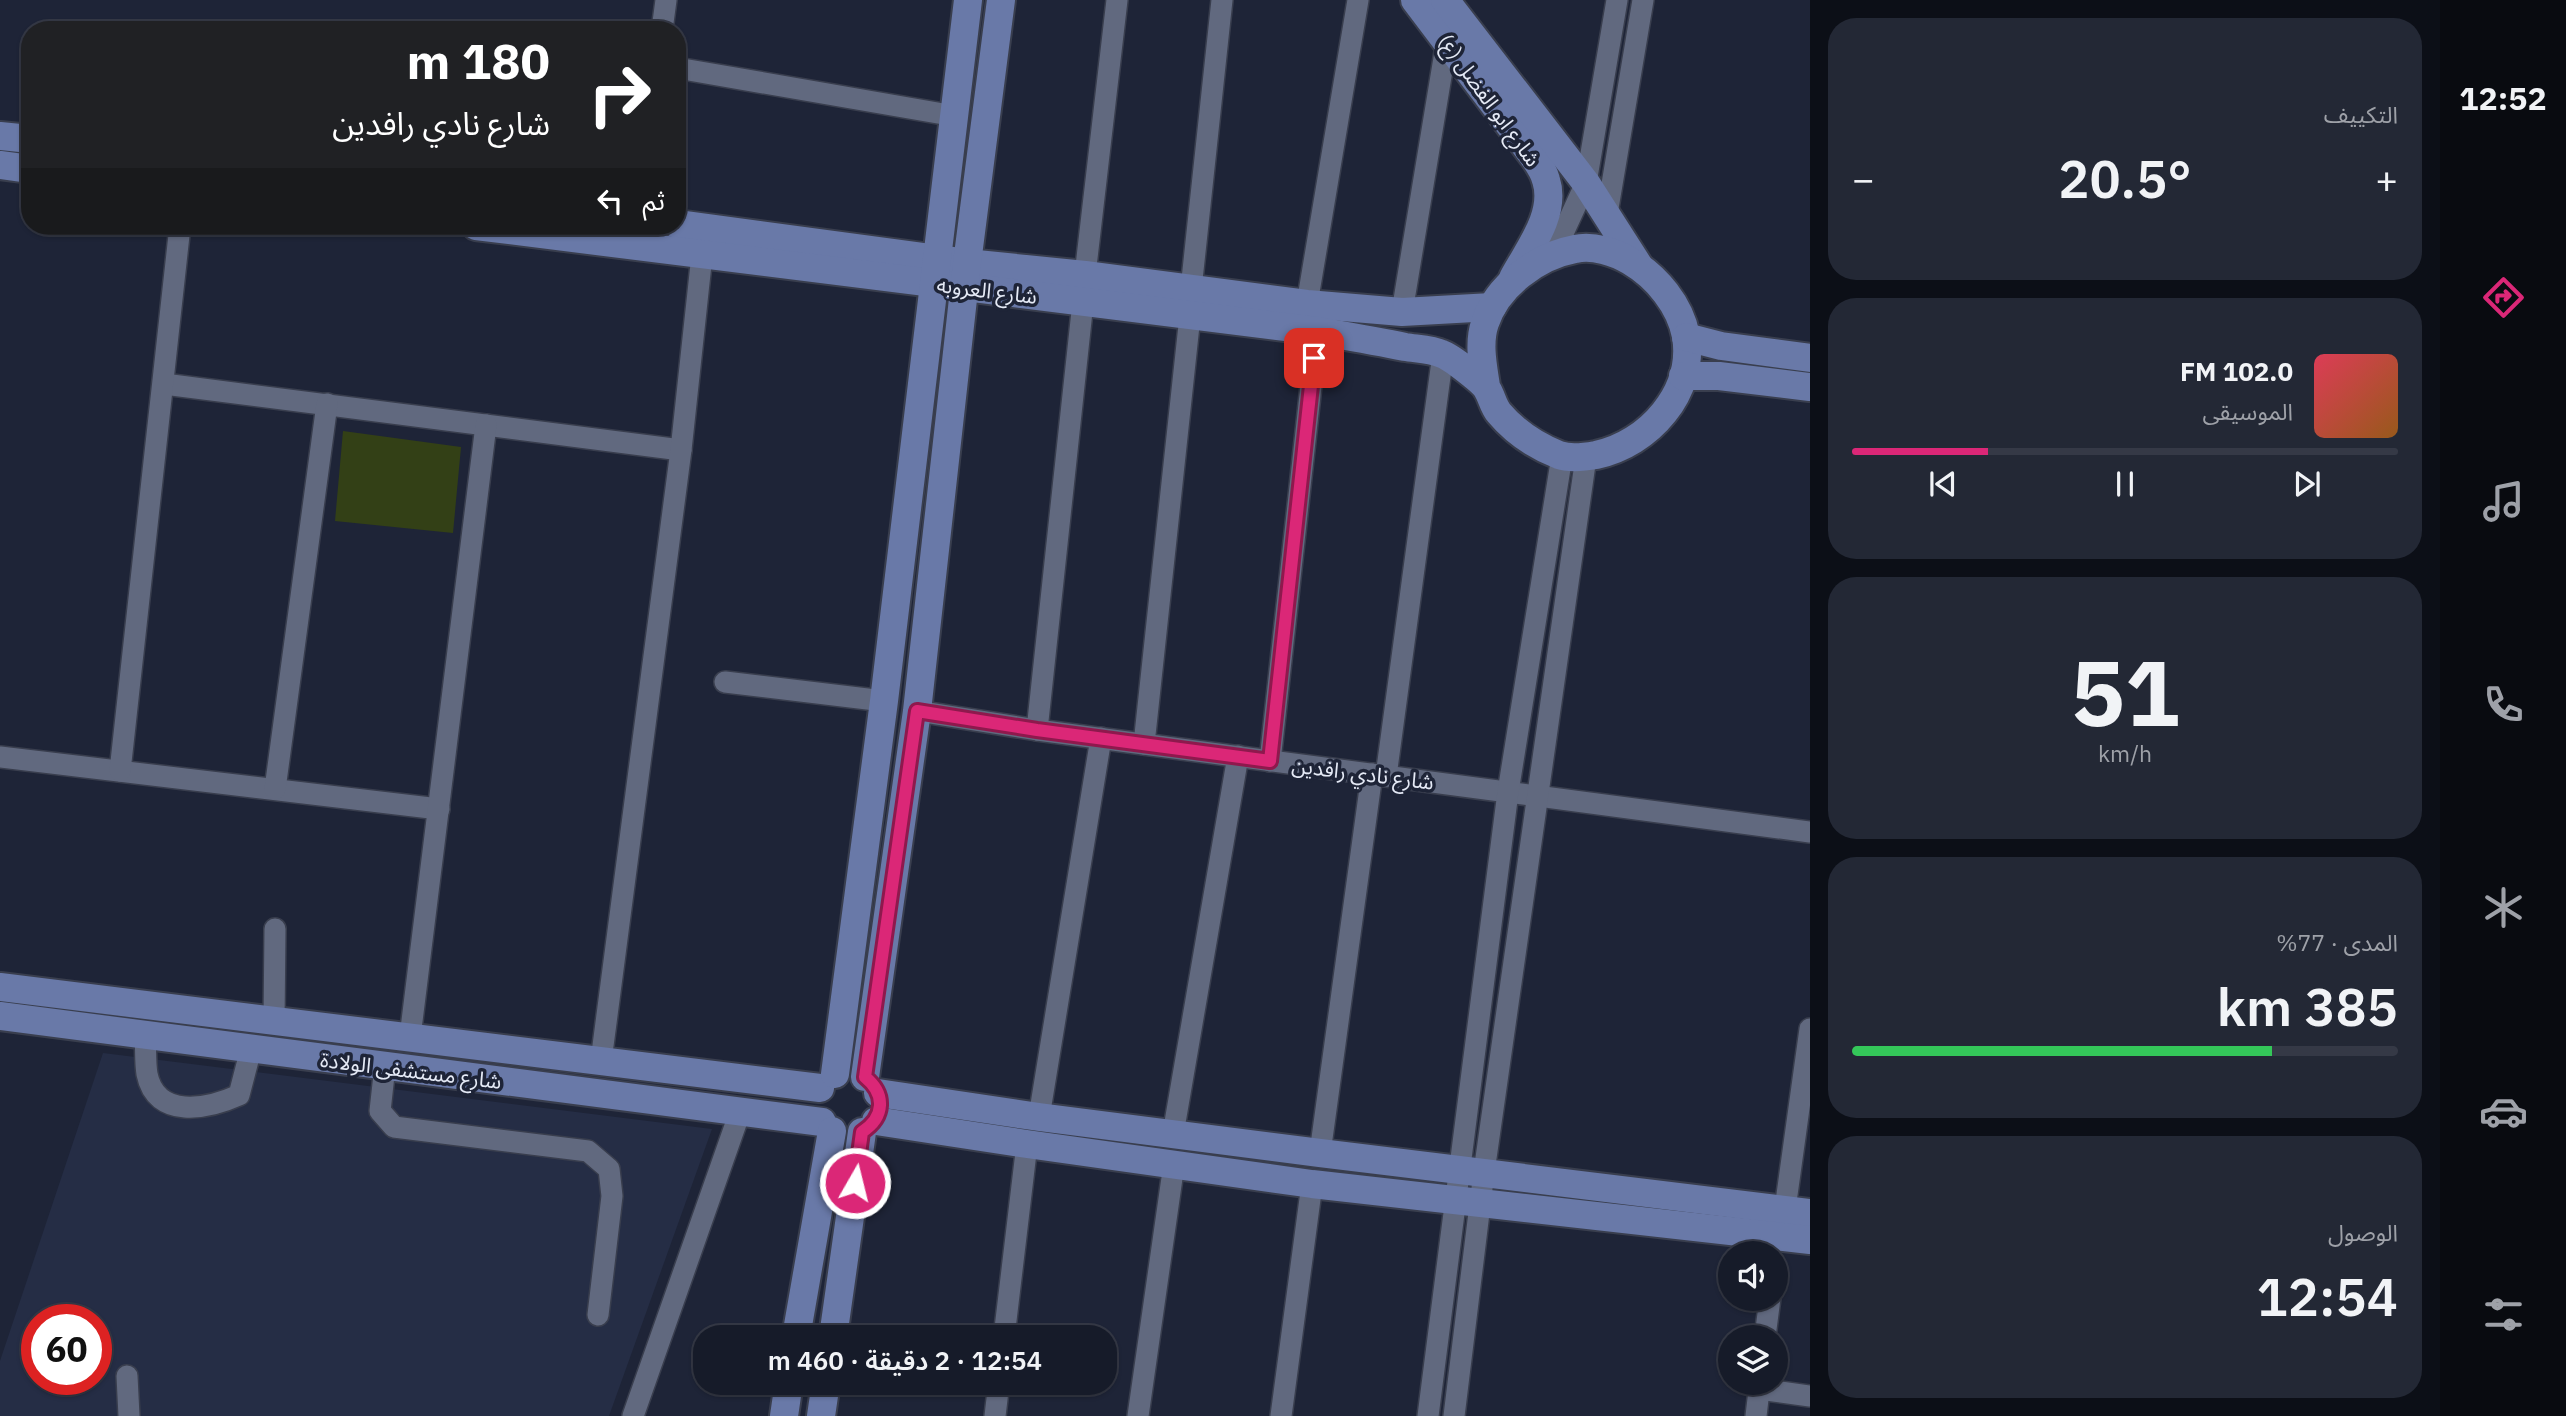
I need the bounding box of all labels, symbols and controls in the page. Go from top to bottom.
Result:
street label: شارع ابو الفضل (ع) [1431,28,1548,173]
text: 180 m [406,29,550,92]
icon: right [574,49,665,140]
text: 12:52 [2459,77,2547,119]
text: التكييف [2324,99,2398,129]
text: شارع نادي رافدين [332,102,550,144]
text: 20.5° [2058,145,2192,212]
text: − [1852,154,1875,203]
text: + [2375,154,2398,203]
icon: left [591,182,629,220]
text: ثم [643,183,665,217]
street label: شارع العروبه [935,270,1039,312]
icon: directions [2479,273,2528,322]
pin [1284,328,1344,388]
icon: arrive [1295,339,1333,377]
text: 102.0 FM [2180,354,2293,388]
text: الموسيقى [2202,396,2293,426]
icon: previous [1924,465,1962,503]
icon: pause [2106,465,2144,503]
icon: next [2288,465,2326,503]
icon: music [2479,477,2528,526]
text: 51 [2070,633,2180,751]
icon: phone [2479,680,2528,729]
text: km/h [2098,738,2152,768]
street label: شارع نادي رافدين [1290,750,1436,798]
icon: climate [2479,883,2528,932]
text: المدى · 77% [2276,927,2398,957]
text: 385 km [2217,973,2398,1040]
street label: شارع مستشفى الولادة [319,1045,503,1097]
icon: car [2479,1087,2528,1136]
position arrow [818,1146,892,1220]
text: الوصول [2328,1217,2398,1247]
map controls [1718,1241,1788,1395]
button: sound [1718,1241,1788,1311]
text: 12:54 [2257,1263,2398,1330]
icon: filters [2479,1290,2528,1339]
speed limit sign: 60 [21,1304,112,1395]
button: layers [1718,1325,1788,1395]
text: 12:54 · 2 دقيقة · 460 m [768,1343,1042,1377]

